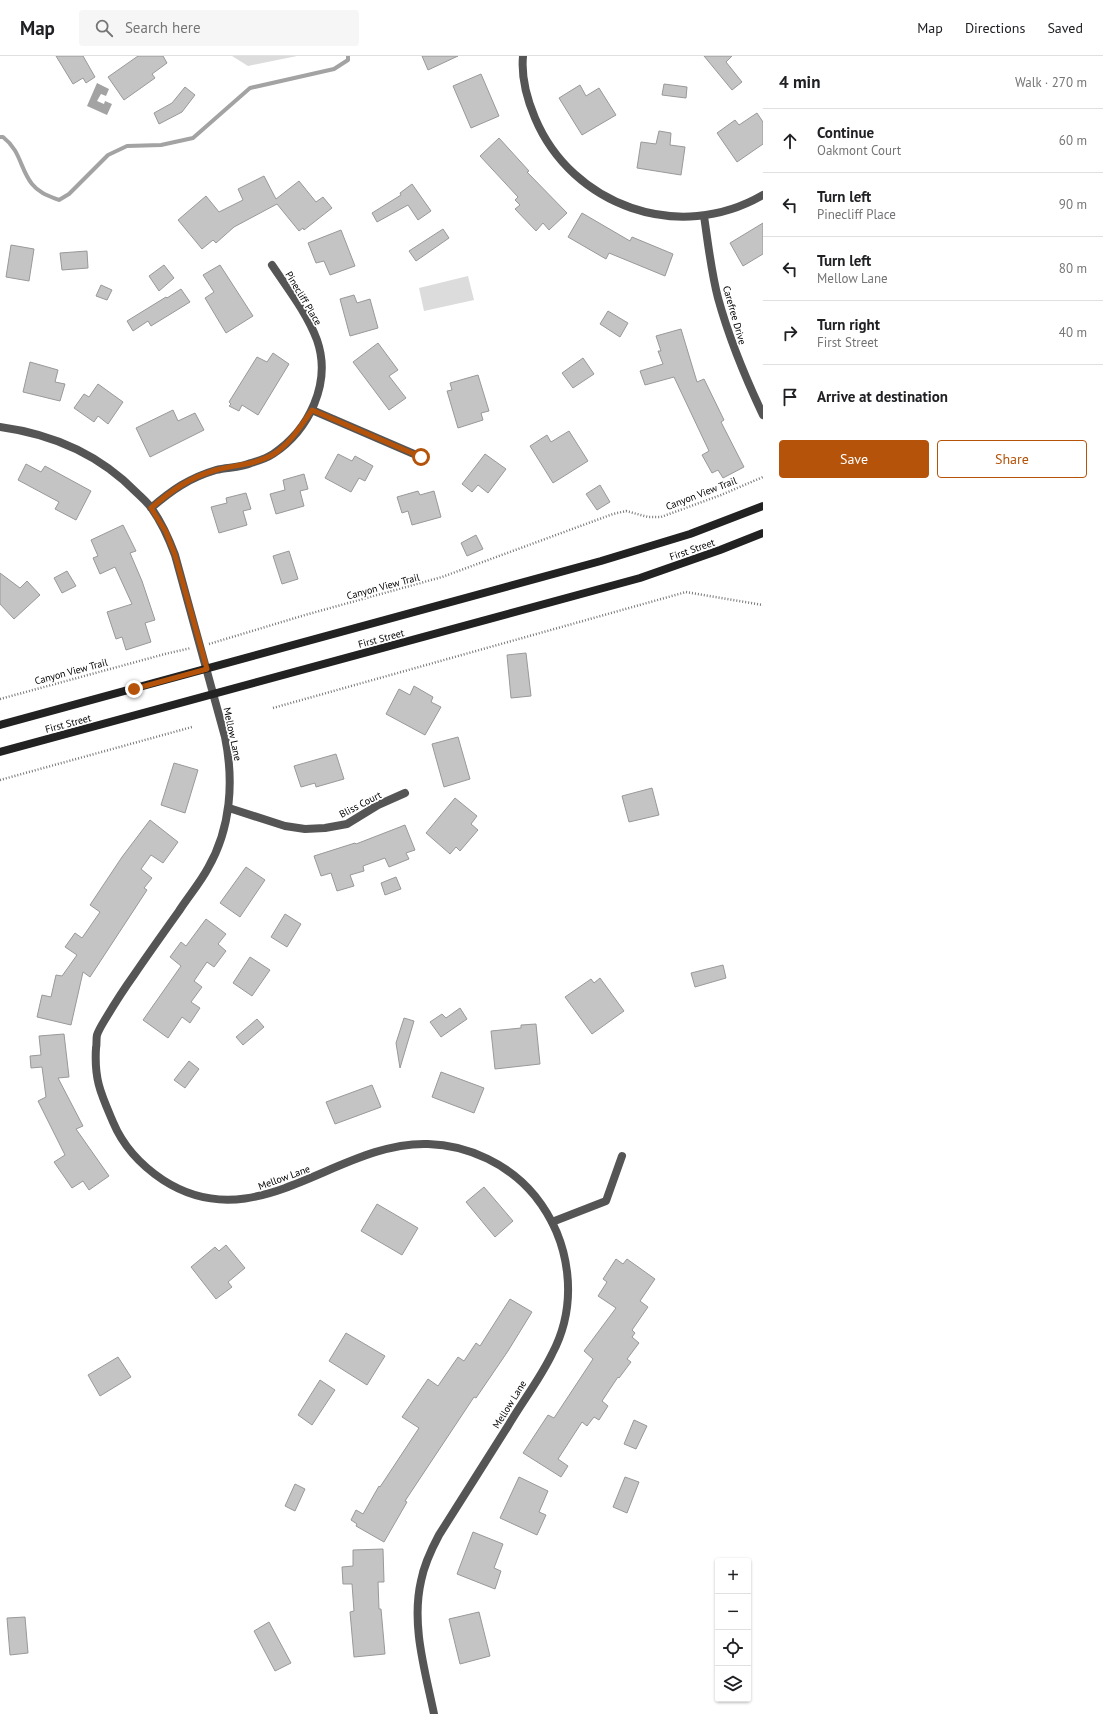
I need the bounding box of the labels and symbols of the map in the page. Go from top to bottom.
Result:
street label: Pinecliff Place [282,269,325,328]
street label: Carefree Drive [720,284,749,346]
route start [412,448,430,466]
street label: Canyon View Trail [664,474,739,513]
street label: First Street [668,535,717,563]
street label: Canyon View Trail [345,570,421,602]
street label: First Street [357,626,406,651]
street label: Canyon View Trail [33,655,109,687]
route end [125,680,143,698]
street label: Mellow Lane [221,706,245,762]
street label: First Street [44,711,93,736]
street label: Bliss Court [337,788,384,821]
street label: Mellow Lane [256,1162,312,1193]
street label: Mellow Lane [490,1378,529,1431]

